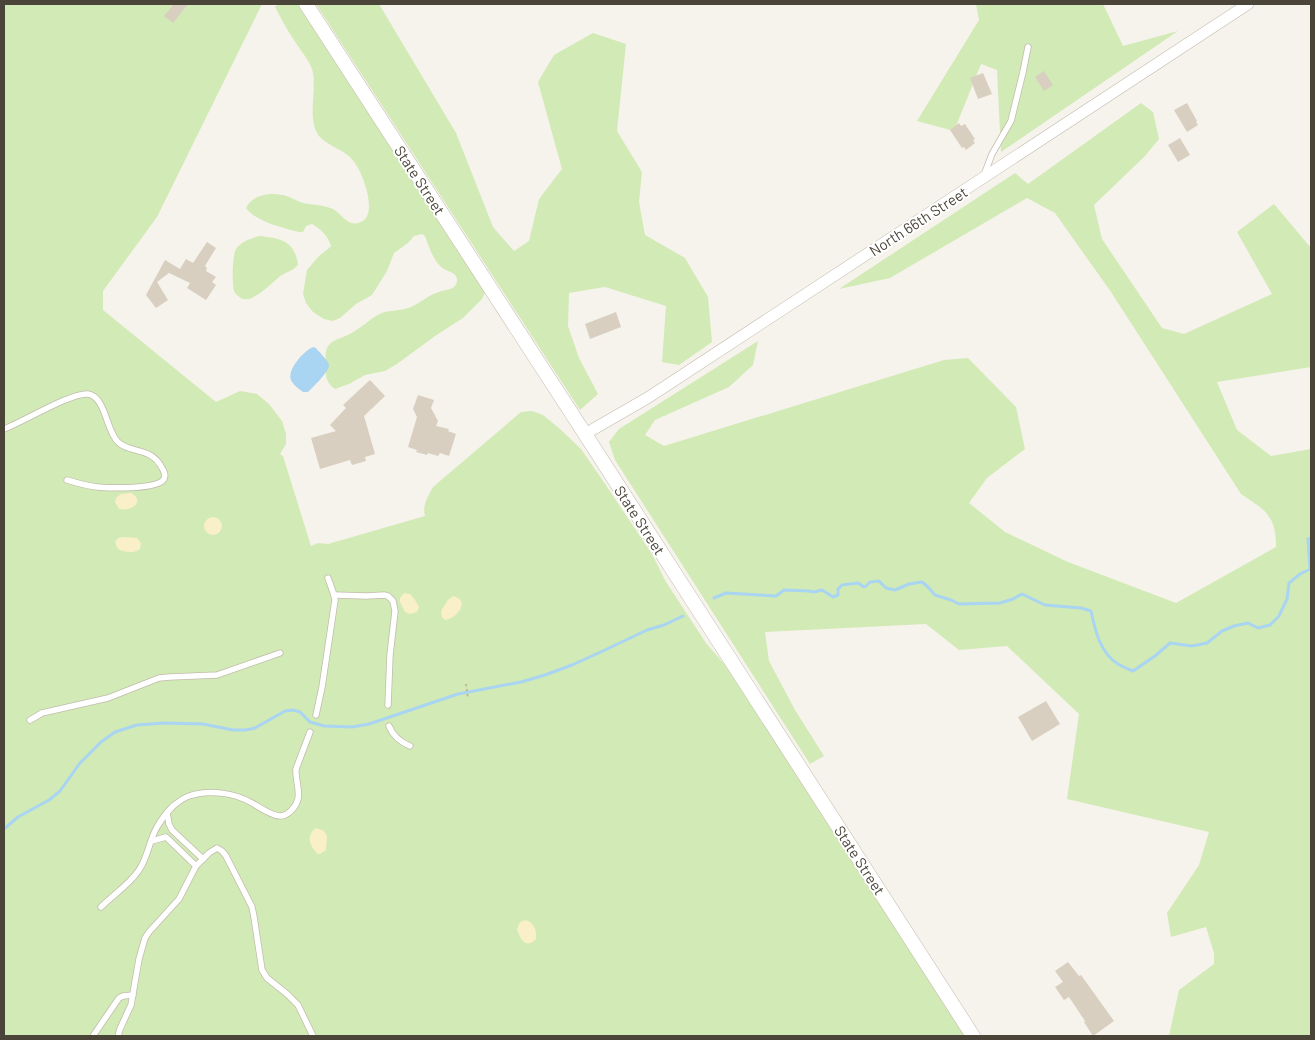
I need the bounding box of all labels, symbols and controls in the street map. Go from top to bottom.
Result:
street label: State Street [391,142,449,218]
street label: North 66th Street [866,183,970,259]
street label: State Street [611,482,669,558]
street label: State Street [831,822,889,898]

